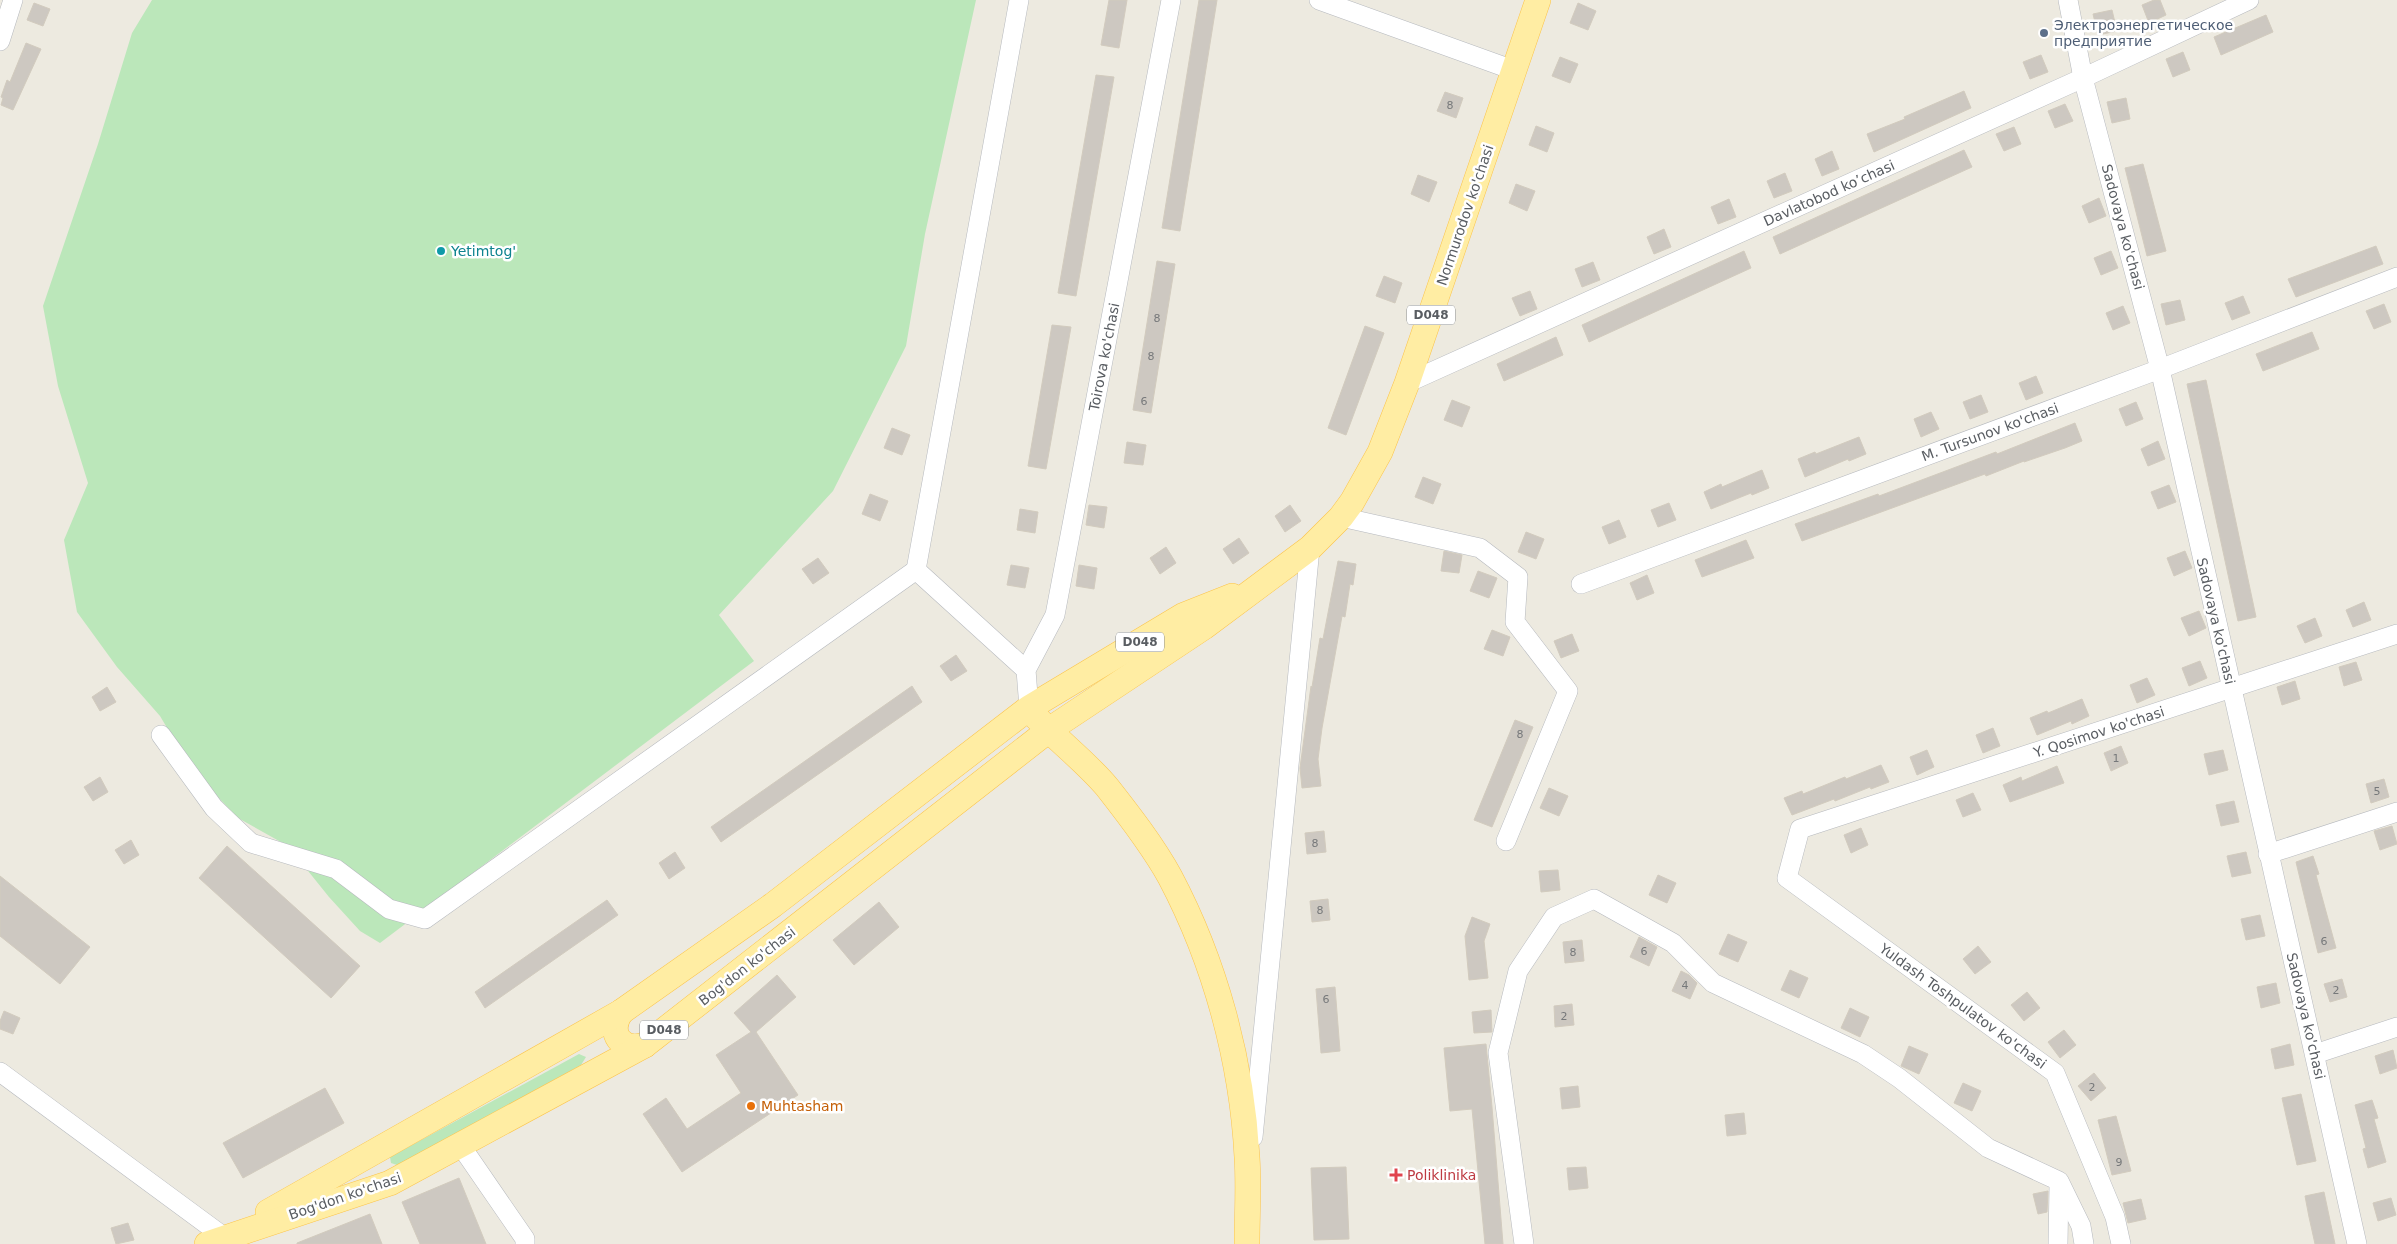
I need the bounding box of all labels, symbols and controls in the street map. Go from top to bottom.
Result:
place label: Электроэнергетическое предприятие [2054,17,2233,49]
marker: Электроэнергетическое предприятие [2038,27,2050,39]
house number: 8 [1447,99,1454,112]
street label: Normurodov ko'chasi [1433,143,1497,287]
street label: Davlatobod ko’chasi [1761,157,1897,229]
street label: Sadovaya ko'chasi [2099,162,2147,292]
place label: Yetimtog' [450,243,516,259]
marker: Yetimtog' [435,245,447,257]
street label: Toirova ko'chasi [1085,301,1122,414]
road number: D048 [1407,306,1455,324]
house number: 8 [1154,312,1161,325]
house number: 8 [1148,350,1155,363]
house number: 6 [1141,395,1148,408]
street label: M. Tursunov ko'chasi [1919,400,2061,464]
street label: Sadovaya ko'chasi [2194,556,2238,686]
road number: D048 [1116,632,1164,652]
street label: Y. Qosimov ko'chasi [2031,703,2166,761]
house number: 8 [1517,728,1524,741]
house number: 1 [2113,752,2120,765]
house number: 5 [2374,785,2381,798]
house number: 8 [1312,837,1319,850]
house number: 8 [1317,904,1324,917]
street label: Bog'don ko'chasi [696,923,798,1009]
house number: 6 [2321,935,2328,948]
street label: Yuldash Toshpulatov ko'chasi [1876,940,2049,1072]
house number: 6 [1641,945,1648,958]
house number: 8 [1570,946,1577,959]
street label: Sadovaya ko'chasi [2284,951,2328,1081]
house number: 4 [1682,979,1689,992]
house number: 2 [2333,984,2340,997]
house number: 6 [1323,993,1330,1006]
house number: 2 [1561,1010,1568,1023]
road number: D048 [640,1020,688,1040]
house number: 2 [2089,1081,2096,1094]
place label: Muhtasham [761,1098,843,1114]
marker: Muhtasham [745,1100,757,1112]
house number: 9 [2116,1156,2123,1169]
place label: Poliklinika [1407,1167,1476,1183]
marker: Poliklinika [1389,1168,1403,1182]
street label: Bog'don ko'chasi [287,1169,403,1223]

